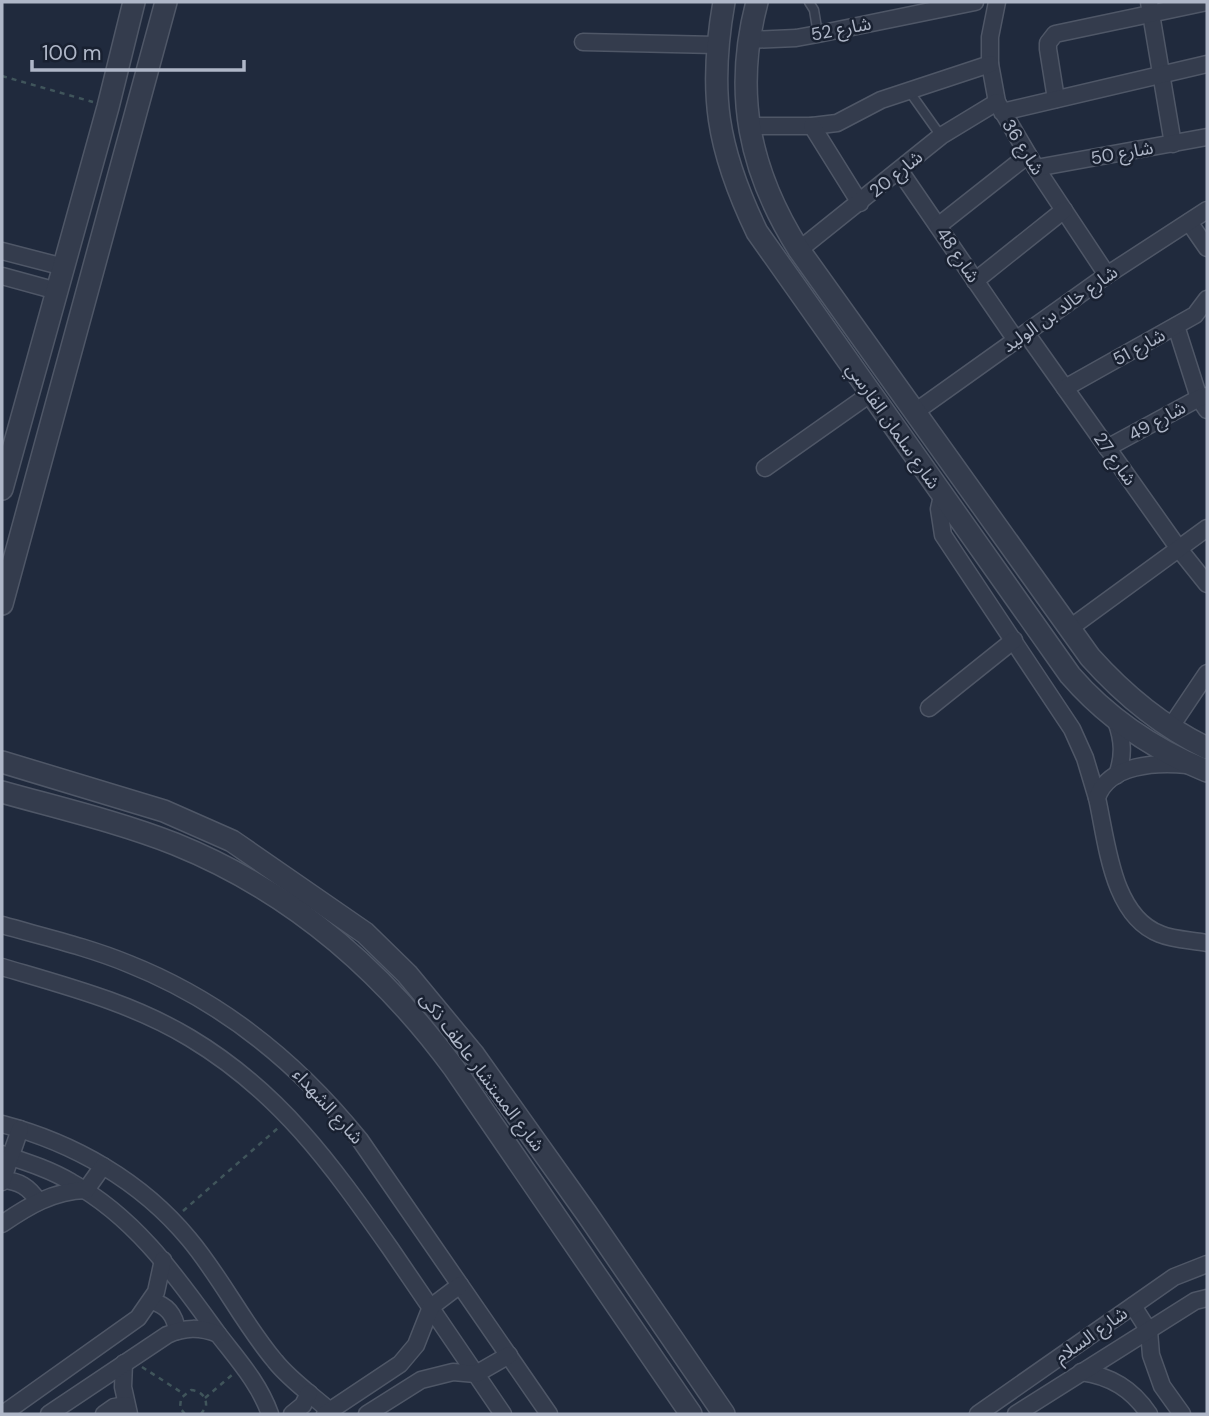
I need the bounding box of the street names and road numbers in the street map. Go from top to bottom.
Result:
street label: شارع 52 [809,11,874,49]
street label: شارع 36 [995,114,1050,181]
street label: شارع 50 [1089,136,1156,172]
street label: شارع 20 [864,145,929,205]
street label: شارع 48 [929,223,985,288]
street label: شارع خالد بن الوليد [997,260,1124,359]
street label: شارع 51 [1108,323,1170,373]
street label: شارع سلمان الفارسي [839,358,945,495]
street label: شارع 49 [1124,395,1191,448]
street label: شارع 27 [1086,428,1142,491]
street label: شارع المستشار عاطف ذكى [413,988,550,1158]
street label: شارع الشهداء [286,1063,369,1150]
street label: شارع السلام [1050,1301,1133,1370]

